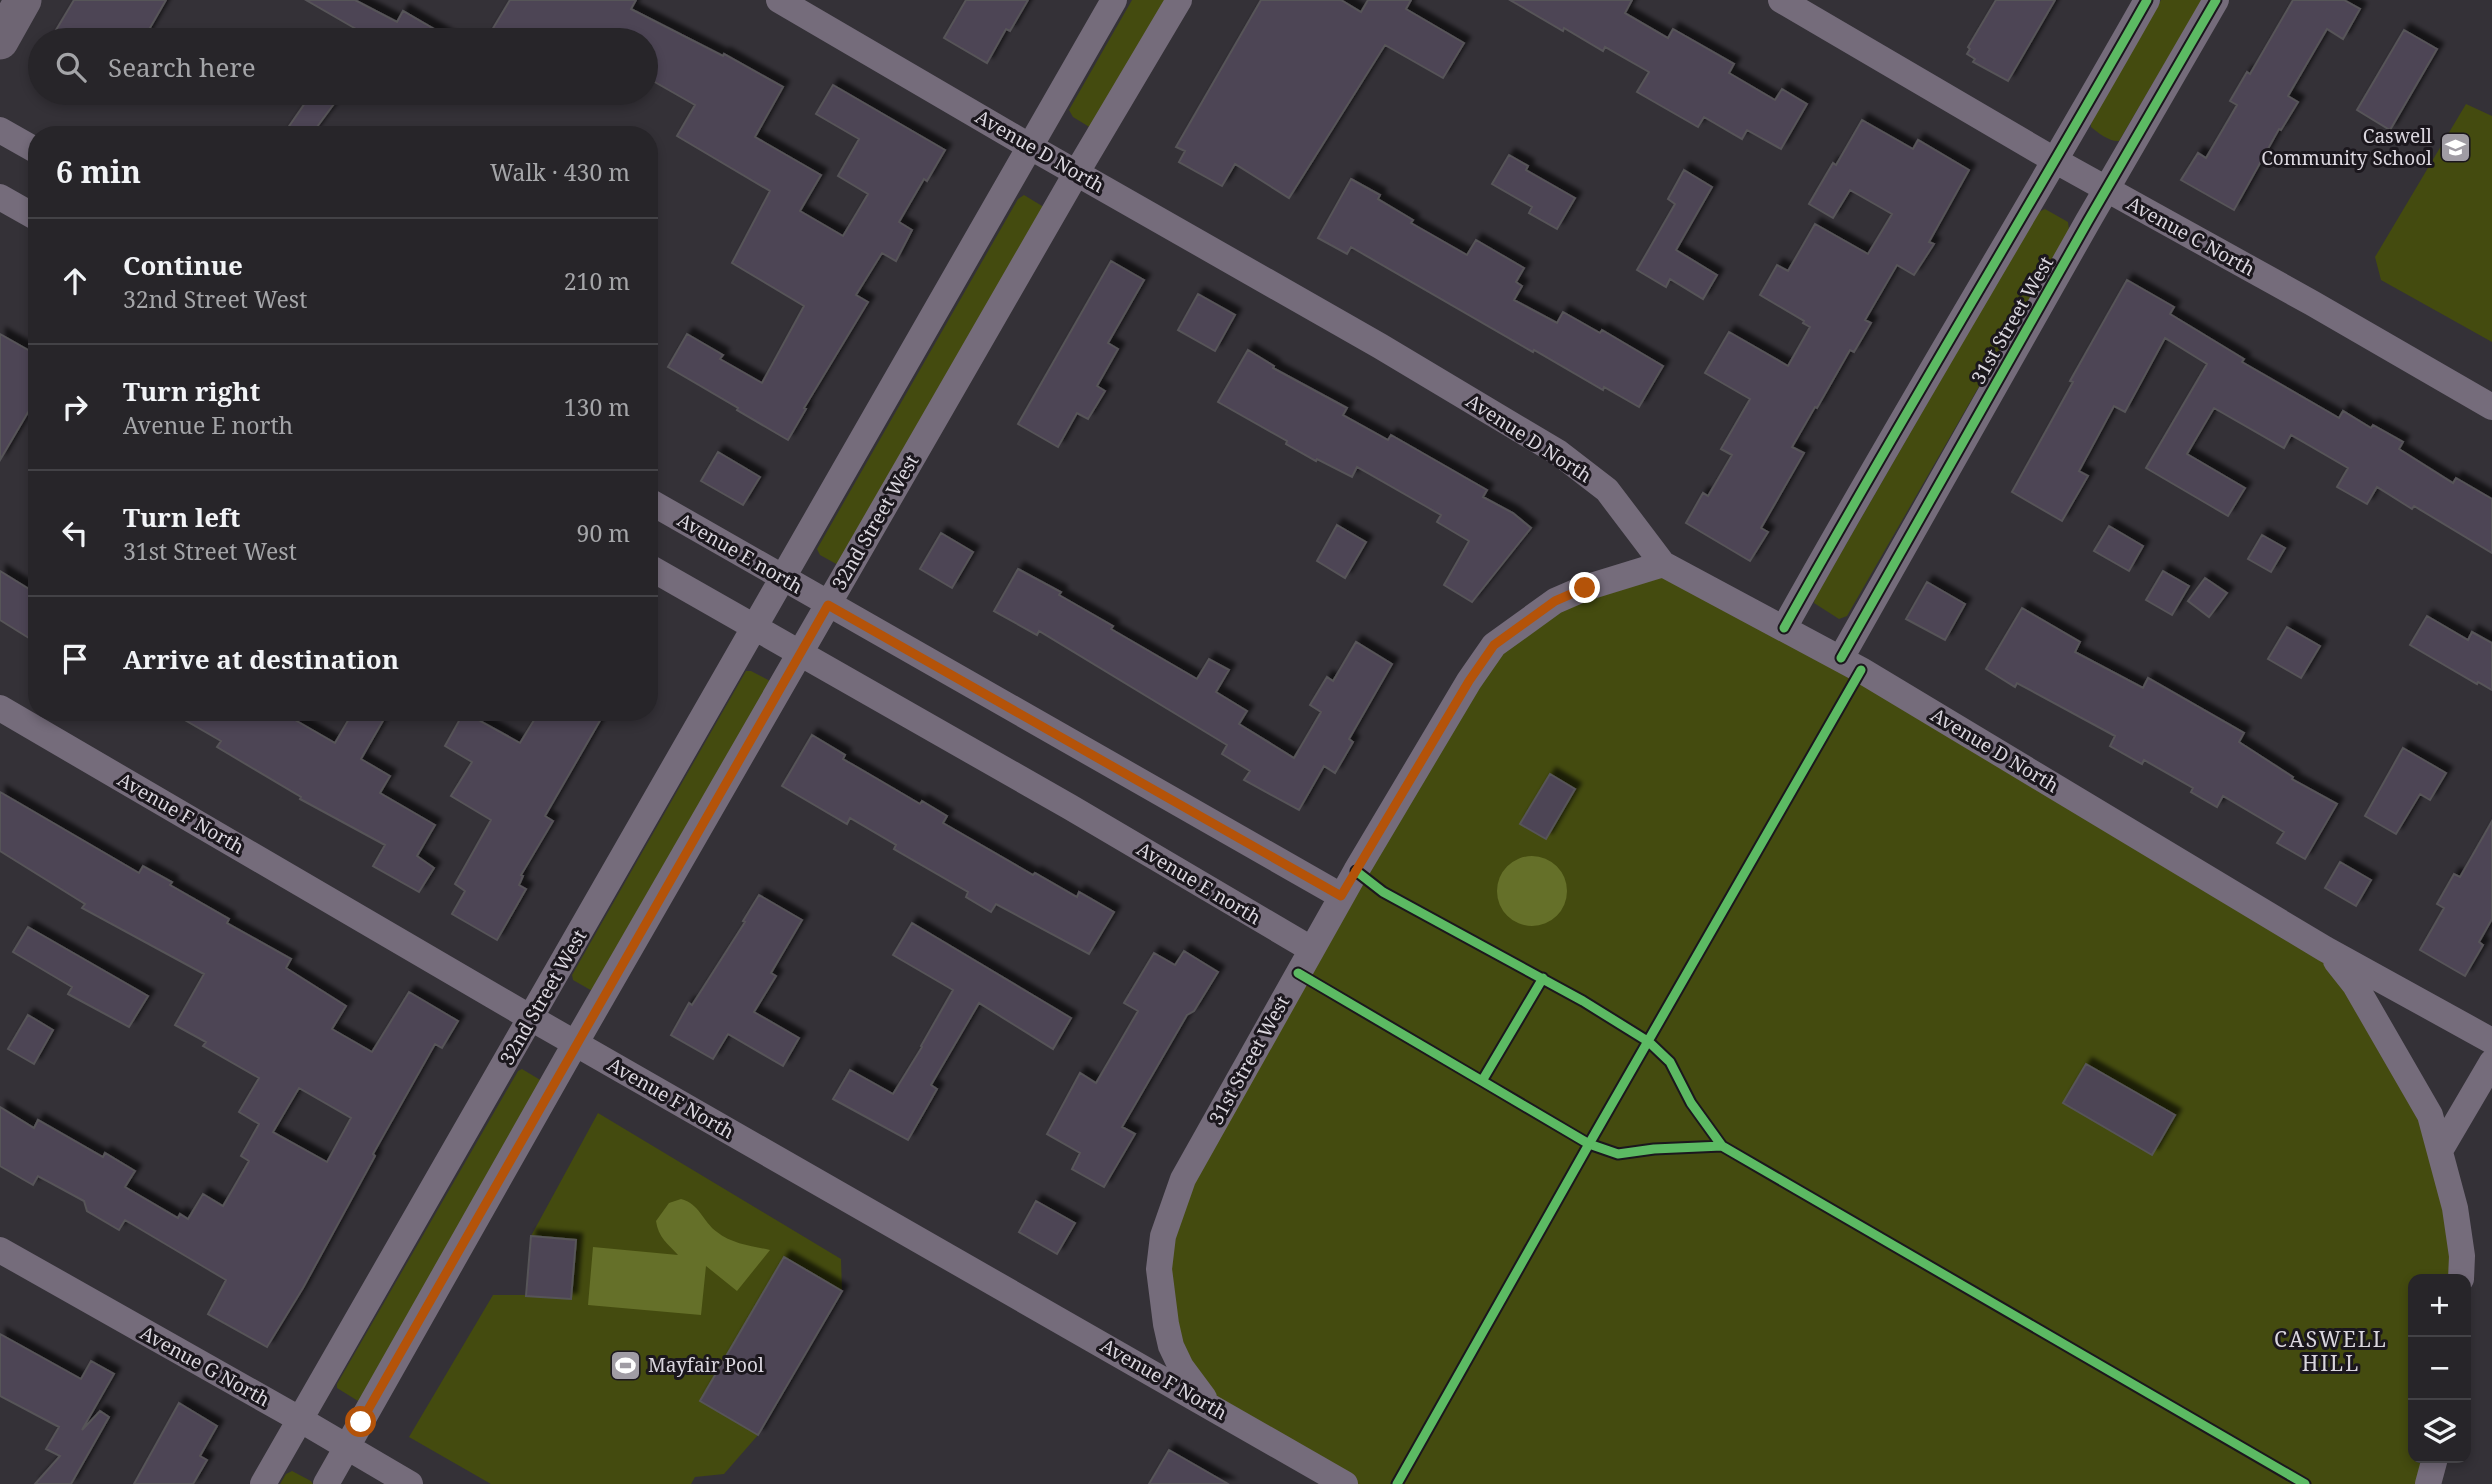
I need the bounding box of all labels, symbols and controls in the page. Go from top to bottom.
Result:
search box [28,28,658,105]
icon: search [52,48,90,86]
text: Search here [108,49,256,85]
street label: Avenue D North [971,104,1109,198]
place label: Caswell Community School [2261,123,2432,171]
school or university icon: Caswell Community School [2438,130,2472,164]
text: 6 min [56,151,141,192]
text: Walk · 430 m [490,156,630,188]
street label: Avenue C North [2122,190,2260,282]
text: Continue [123,247,243,283]
street label: 31st Street West [1965,251,2059,389]
icon: ahead [56,262,94,300]
text: 210 m [564,265,630,297]
text: 32nd Street West [123,283,307,315]
text: Turn right [123,373,260,409]
icon: right [56,388,94,426]
street label: Avenue D North [1461,388,1597,488]
text: 130 m [564,391,630,423]
text: Avenue E north [123,409,293,441]
street label: 32nd Street West [826,449,924,594]
text: Turn left [123,499,240,535]
street label: Avenue E north [673,507,807,599]
icon: left [56,514,94,552]
text: 90 m [577,517,630,549]
text: 31st Street West [123,535,297,567]
route end [1569,572,1600,603]
icon: arrive [56,640,94,678]
text: Arrive at destination [123,641,399,677]
street label: Avenue D North [1926,702,2064,798]
street label: Avenue F North [113,766,249,860]
street label: Avenue E north [1132,836,1266,930]
street label: 32nd Street West [494,924,592,1069]
street label: 31st Street West [1203,991,1295,1129]
street label: Avenue F North [603,1051,739,1145]
map controls [2408,1274,2471,1463]
button: + [2408,1274,2471,1337]
street label: Avenue G North [135,1320,275,1412]
district label: CASWELL HILL [2274,1325,2388,1377]
street label: Avenue F North [1096,1332,1232,1426]
button: − [2408,1337,2471,1400]
sports icon: Mayfair Pool [608,1348,642,1382]
place label: Mayfair Pool [648,1352,764,1378]
button: layers [2408,1400,2471,1463]
route start [345,1406,376,1437]

